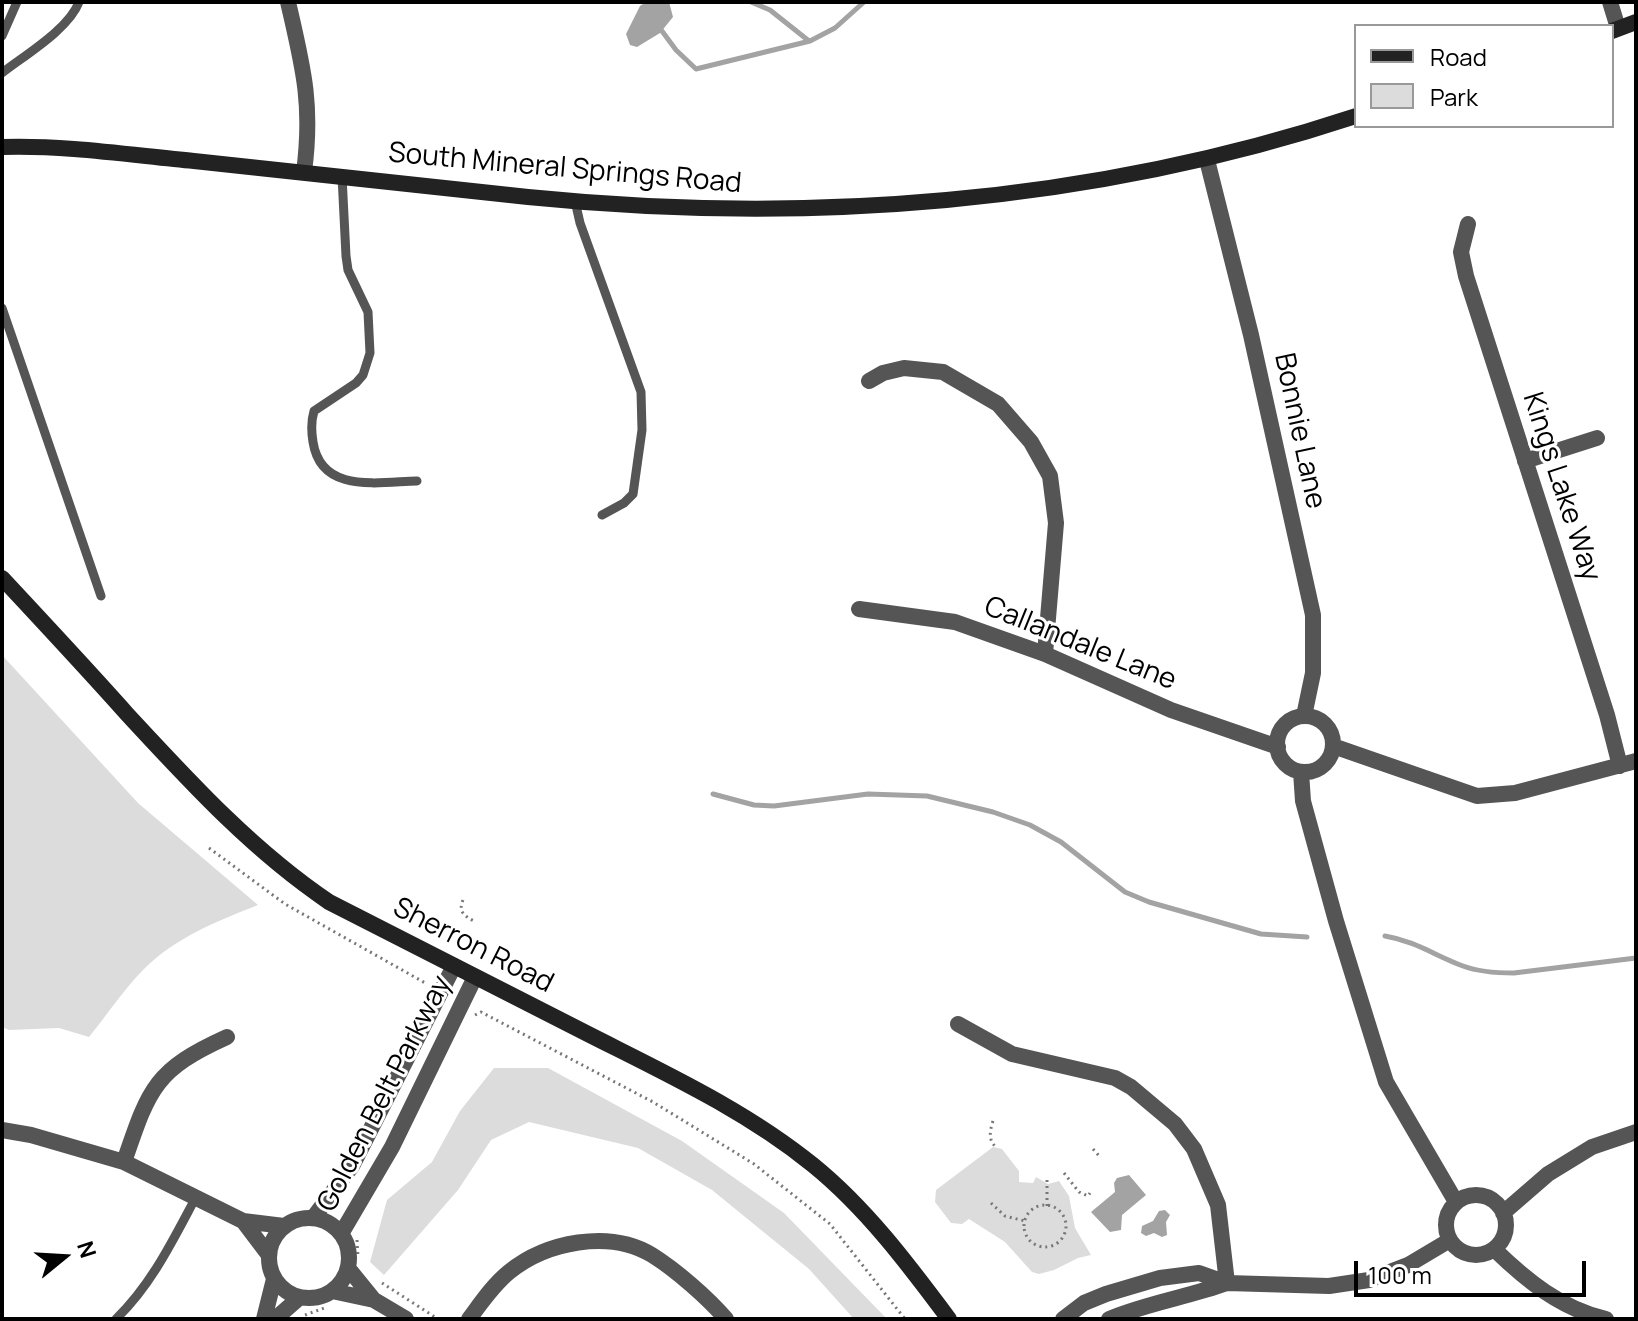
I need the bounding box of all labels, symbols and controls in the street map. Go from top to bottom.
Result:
legend [1354,24,1614,128]
text: Road [1430,40,1487,73]
text: Park [1430,80,1478,113]
street label: South Mineral Springs Road [387,137,743,201]
street label: Bonnie Lane [1266,350,1332,512]
street label: Kings Lake Way [1515,388,1607,586]
street label: Callandale Lane [979,590,1181,698]
street label: Sherron Road [387,891,559,1001]
street label: Golden Belt Parkway [311,970,459,1218]
north arrow [24,1217,104,1297]
text: N [70,1237,104,1262]
scale bar [1358,1245,1590,1295]
text: 100 m [1368,1258,1432,1291]

